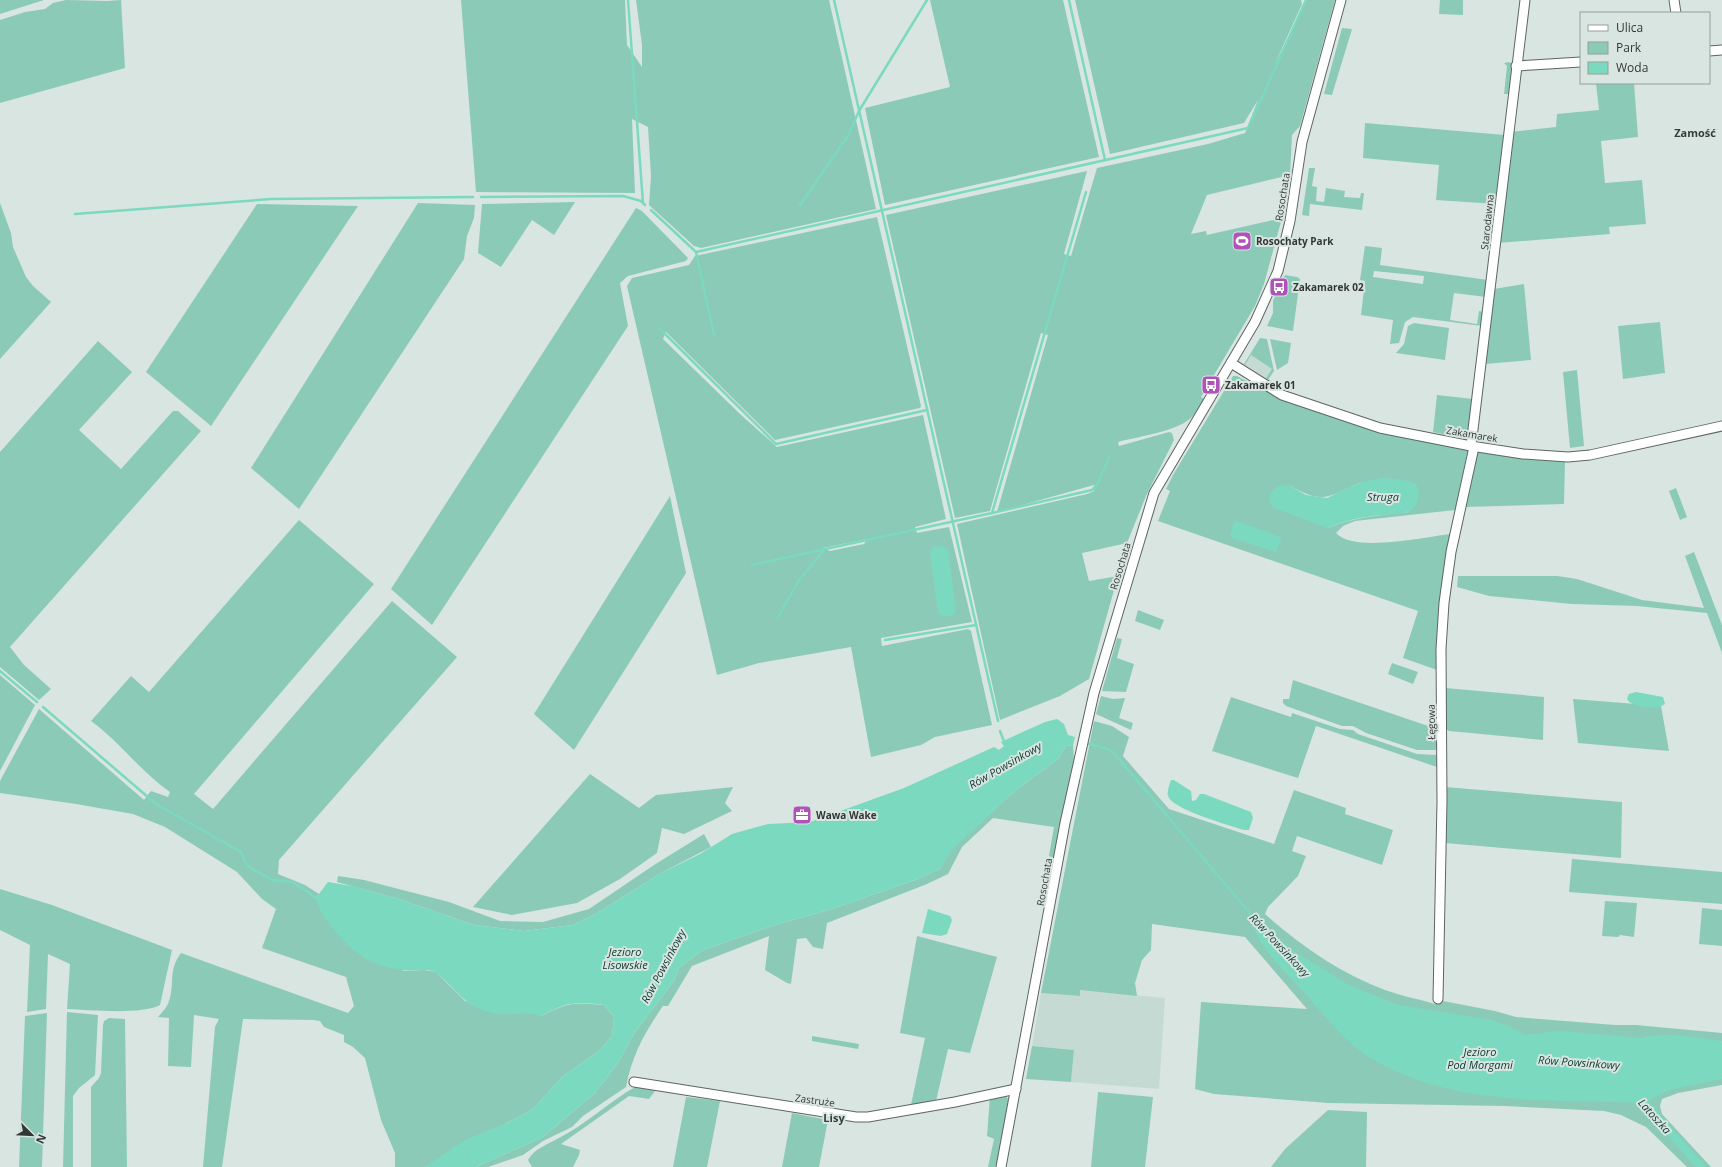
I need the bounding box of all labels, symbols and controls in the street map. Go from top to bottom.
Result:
legend [1580,12,1710,84]
text: Ulica [1616,19,1643,36]
text: Park [1616,39,1642,56]
text: Woda [1616,59,1648,76]
district label: Zamość [1674,125,1716,140]
street label: Rosochata [1271,172,1293,222]
street label: Starodawna [1477,194,1497,250]
sports icon: Rosochaty Park [1231,230,1253,252]
place label: Rosochaty Park [1256,234,1334,248]
bus stop icon: Zakamarek 02 [1268,276,1290,298]
place label: Zakamarek 02 [1293,280,1364,294]
bus stop icon: Zakamarek 01 [1200,374,1222,396]
place label: Zakamarek 01 [1225,378,1296,392]
street label: Zakamarek [1445,423,1499,446]
water label: Struga [1367,489,1399,504]
street label: Rosochata [1106,541,1134,591]
street label: Łęgowa [1424,704,1438,740]
water label: Rów Powsinkowy [966,738,1045,792]
office icon: Wawa Wake [791,804,813,826]
place label: Wawa Wake [816,808,877,822]
street label: Rosochata [1033,857,1055,907]
water label: Rów Powsinkowy [1247,910,1314,981]
water label: Rów Powsinkowy [637,926,689,1006]
water label: Jezioro Lisowskie [602,944,648,972]
water label: Jezioro Pod Morgami [1447,1044,1513,1072]
water label: Rów Powsinkowy [1538,1052,1621,1072]
street label: Zastruże [794,1090,836,1110]
water label: Latoszka [1635,1095,1675,1137]
district label: Lisy [823,1110,845,1125]
north arrow [12,1115,52,1155]
text: N [33,1132,50,1146]

